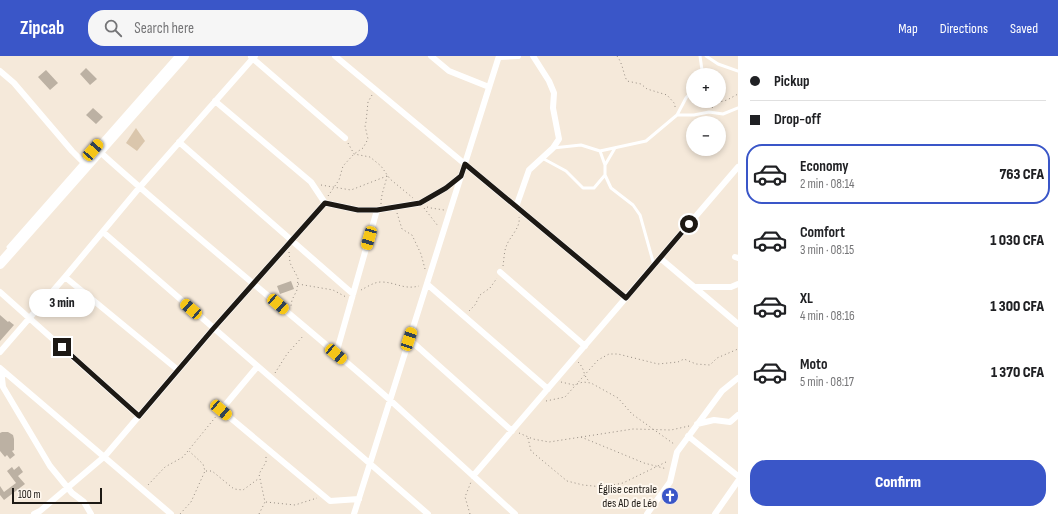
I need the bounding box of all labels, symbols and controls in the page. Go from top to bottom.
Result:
search box [88,10,368,46]
text: Zipcab [20,17,64,40]
icon: search [102,17,124,39]
text: Search here [134,19,194,38]
text: Map [898,20,918,37]
text: Directions [940,20,988,37]
text: Saved [1010,20,1038,37]
map controls [686,68,726,156]
button: + [686,68,726,108]
text: Pickup [774,72,810,91]
text: Drop-off [774,110,821,129]
button: − [686,116,726,156]
car [81,137,105,163]
icon: car [752,156,788,192]
text: Economy [800,157,849,176]
text: 763 CFA [999,165,1044,184]
text: 2 min · 08:14 [800,176,854,192]
route start [680,215,698,233]
icon: car [752,222,788,258]
text: Comfort [800,223,845,242]
car [360,225,378,251]
text: 1 030 CFA [990,231,1044,250]
text: 3 min · 08:15 [800,242,854,258]
icon: car [752,288,788,324]
callout: 3 min [29,289,95,317]
text: XL [800,289,813,308]
car [265,292,291,316]
text: 3 min [49,295,75,311]
car [178,297,204,321]
text: 1 300 CFA [990,297,1044,316]
text: 4 min · 08:16 [800,308,855,324]
car [400,326,418,352]
route end [53,338,71,356]
car [323,342,349,366]
icon: car [752,354,788,390]
text: Moto [800,355,827,374]
text: 1 370 CFA [991,363,1044,382]
text: 5 min · 08:17 [800,374,854,390]
car [208,398,234,422]
button: Confirm [750,460,1046,506]
place label: Église centrale des AD de Léo [598,482,657,511]
scale bar [12,486,102,505]
church icon: Église centrale des AD de Léo [660,486,680,506]
text: 100 m [18,488,40,501]

